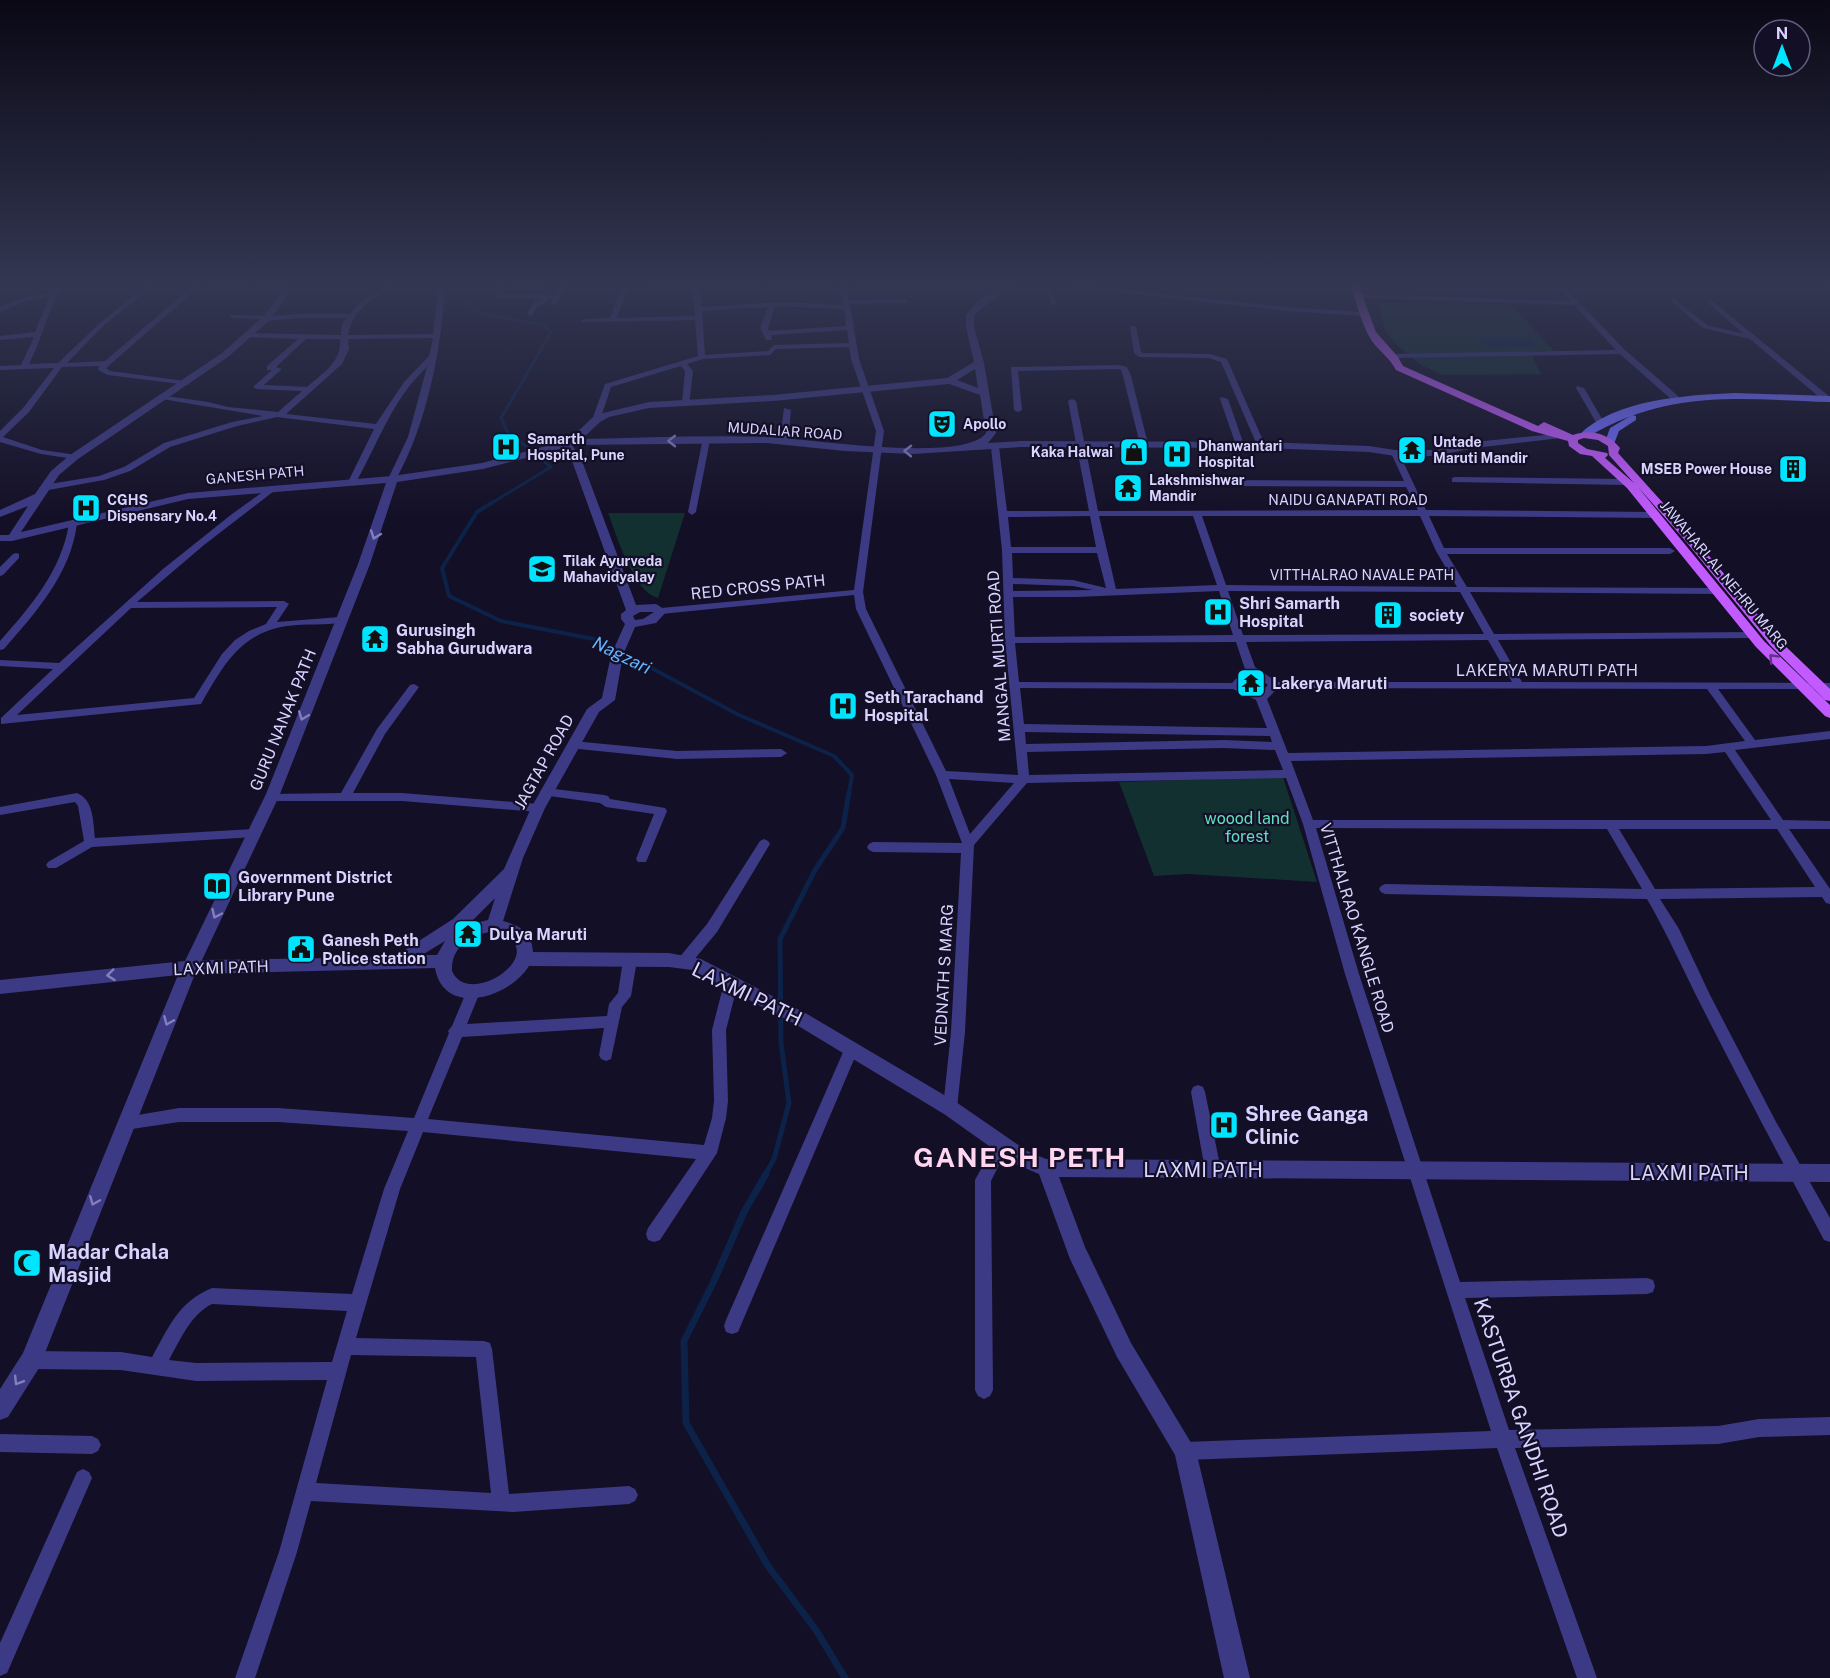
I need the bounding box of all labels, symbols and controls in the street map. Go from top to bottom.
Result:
north arrow [1752,18,1812,78]
text: N [1776,24,1788,43]
theatre icon: Apollo [926,408,958,440]
place label: Apollo [963,416,1006,432]
street label: MUDALIAR ROAD [727,419,843,443]
hospital icon: Samarth Hospital, Pune [490,431,522,463]
place label: Samarth Hospital, Pune [527,431,625,463]
temple icon: Untade Maruti Mandir [1396,434,1428,466]
place label: Untade Maruti Mandir [1433,434,1528,466]
one-way arrow [667,435,676,447]
shop icon: Kaka Halwai [1118,436,1150,468]
hospital icon: Dhanwantari Hospital [1161,438,1193,470]
place label: Dhanwantari Hospital [1198,438,1282,470]
one-way arrow [904,444,913,457]
place label: Kaka Halwai [1031,444,1113,460]
building icon: MSEB Power House [1777,453,1809,485]
place label: MSEB Power House [1641,461,1772,477]
street label: GANESH PATH [205,463,305,487]
temple icon: Lakshmishwar Mandir [1112,472,1144,504]
place label: Lakshmishwar Mandir [1149,472,1245,504]
hospital icon: CGHS Dispensary No.4 [70,492,102,524]
place label: CGHS Dispensary No.4 [107,492,217,524]
street label: NAIDU GANAPATI ROAD [1268,492,1428,508]
street label: JAWAHARLAL NEHRU MARG [1657,497,1791,653]
one-way arrow [370,529,382,540]
school or university icon: Tilak Ayurveda Mahavidyalay [526,553,558,585]
place label: Tilak Ayurveda Mahavidyalay [563,553,662,585]
street label: VITTHALRAO NAVALE PATH [1270,567,1454,583]
street label: RED CROSS PATH [690,570,826,604]
street label: MANGAL MURTI ROAD [984,570,1014,742]
place label: Shri Samarth Hospital [1239,594,1340,631]
hospital icon: Shri Samarth Hospital [1202,596,1234,628]
building icon: society [1372,599,1404,631]
place label: society [1409,606,1464,625]
place label: Gurusingh Sabha Gurudwara [396,621,532,658]
temple icon: Gurusingh Sabha Gurudwara [359,623,391,655]
water label: Nagzari [589,632,655,678]
street label: GURU NANAK PATH [246,646,320,794]
one-way arrow [1769,654,1780,665]
street label: LAKERYA MARUTI PATH [1456,661,1638,680]
temple icon: Lakerya Maruti [1235,667,1267,699]
place label: Lakerya Maruti [1272,674,1387,693]
place label: Seth Tarachand Hospital [864,688,984,725]
hospital icon: Seth Tarachand Hospital [827,690,859,722]
one-way arrow [298,710,310,721]
street label: JAGTAP ROAD [510,711,578,813]
park label: woood land forest [1204,809,1290,846]
street label: VITTHALRAO KANGLE ROAD [1316,821,1398,1035]
place label: Government District Library Pune [238,868,393,905]
library icon: Government District Library Pune [201,870,233,902]
street label: VEDNATH S MARG [931,904,957,1046]
one-way arrow [211,907,223,918]
temple icon: Dulya Maruti [452,918,484,950]
place label: Dulya Maruti [489,925,587,944]
place label: Ganesh Peth Police station [322,931,426,968]
public building icon: Ganesh Peth Police station [285,933,317,965]
street label: LAXMI PATH [173,957,269,979]
street label: LAXMI PATH [688,957,806,1031]
one-way arrow [107,968,116,981]
one-way arrow [163,1015,175,1026]
place label: Shree Ganga Clinic [1245,1102,1368,1149]
hospital icon: Shree Ganga Clinic [1208,1109,1240,1141]
district label: GANESH PETH [913,1141,1127,1173]
street label: LAXMI PATH [1143,1158,1263,1182]
street label: LAXMI PATH [1629,1161,1749,1185]
one-way arrow [88,1196,101,1206]
place label: Madar Chala Masjid [48,1240,169,1287]
mosque icon: Madar Chala Masjid [11,1247,43,1279]
street label: KASTURBA GANDHI ROAD [1469,1295,1573,1541]
one-way arrow [13,1375,25,1385]

